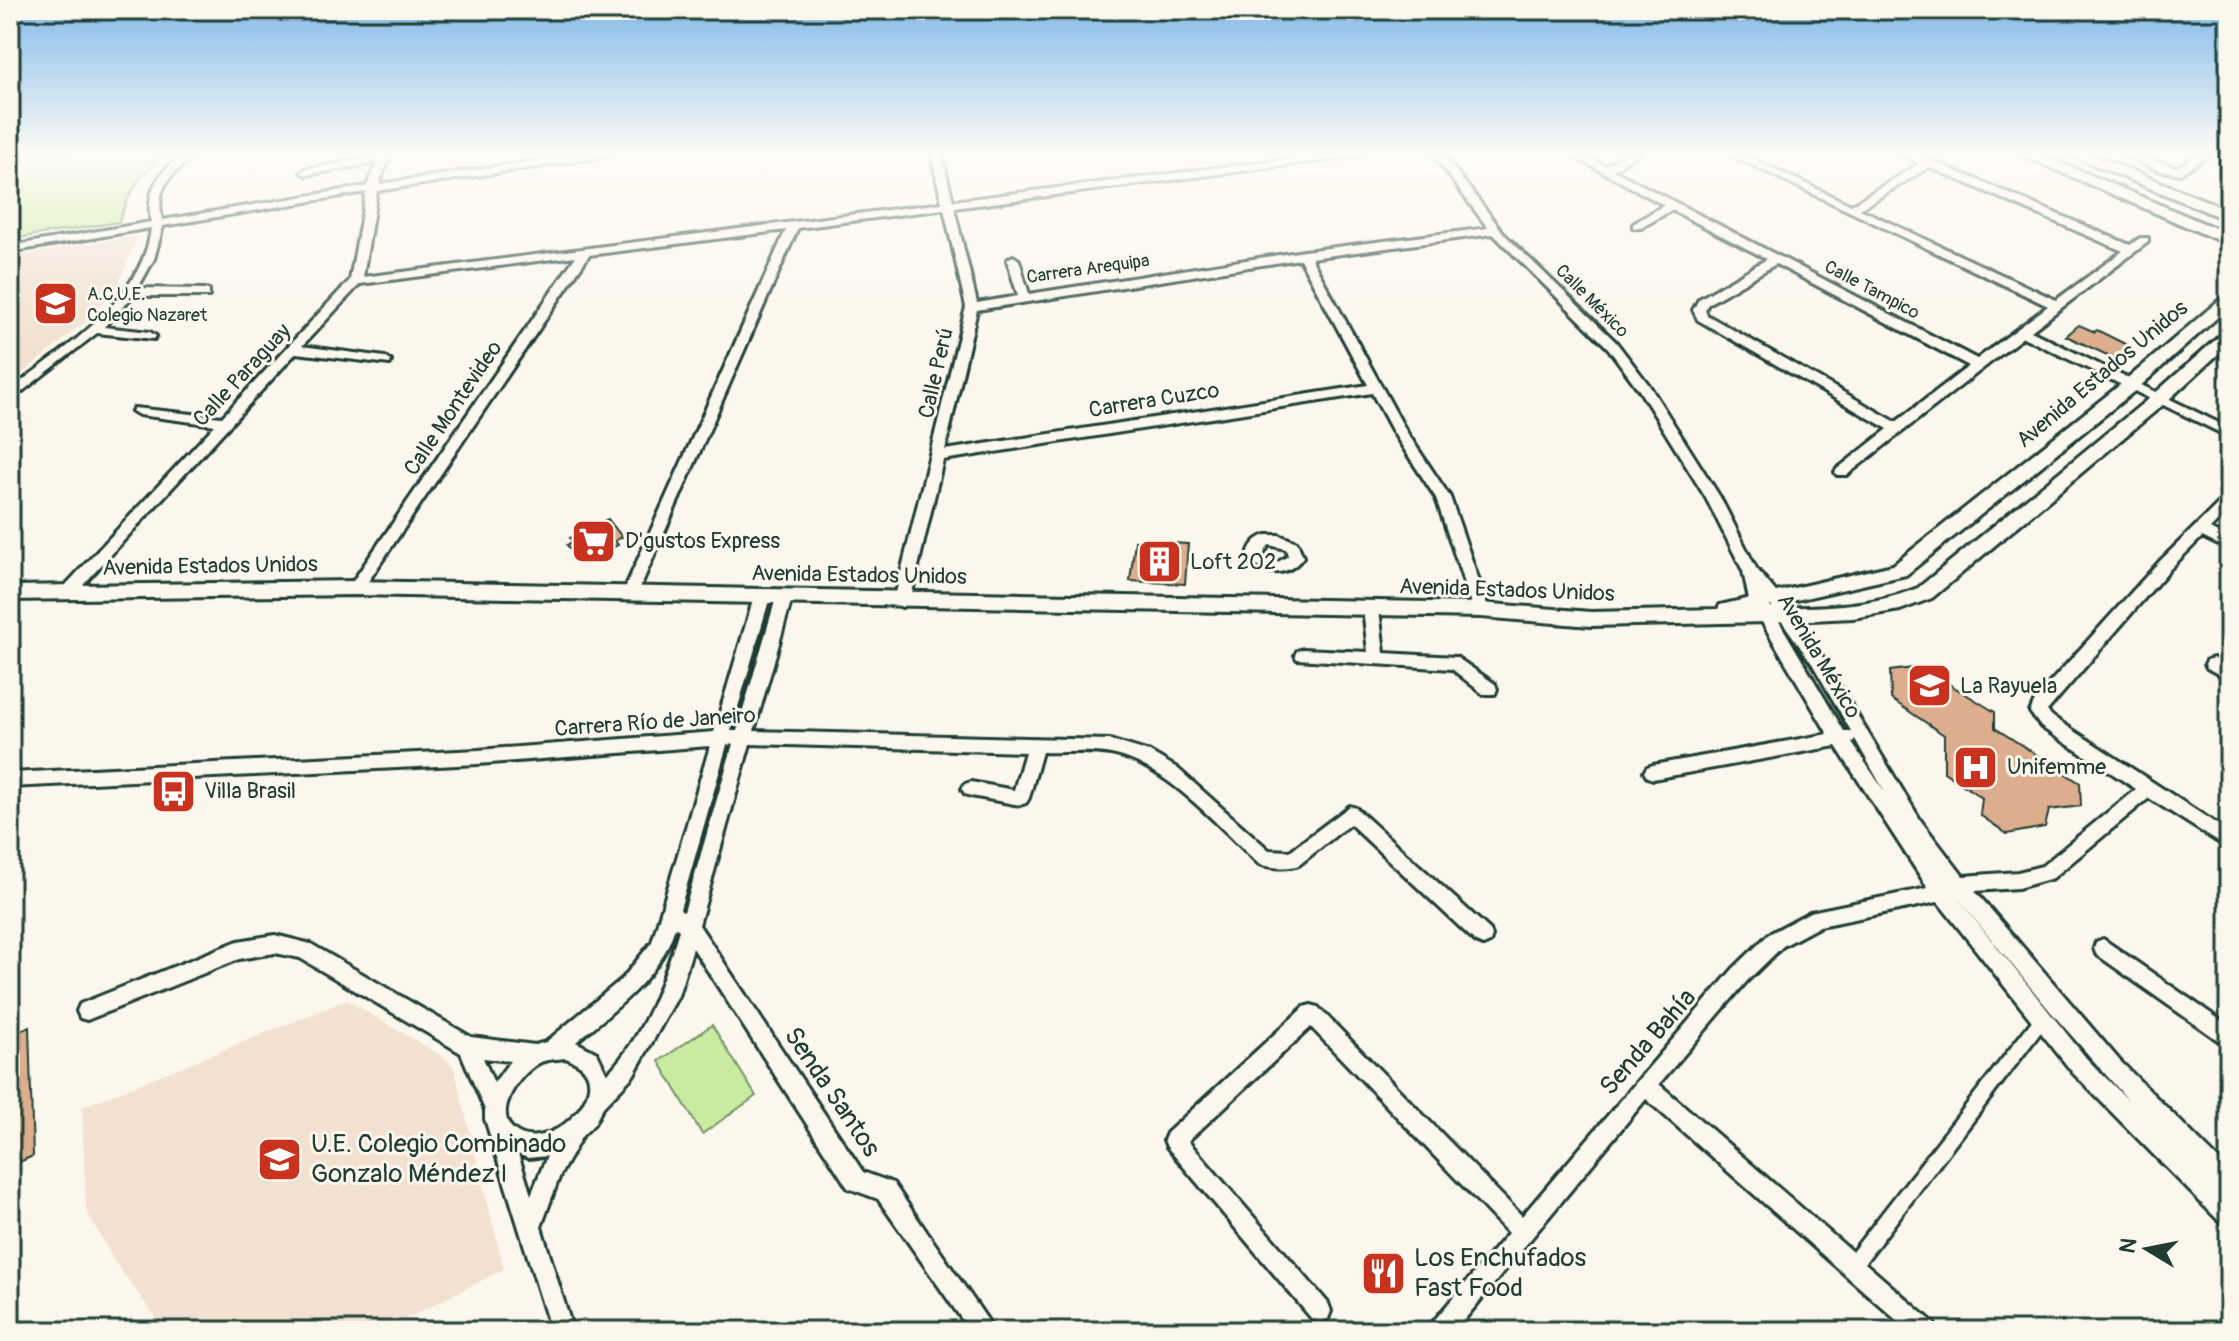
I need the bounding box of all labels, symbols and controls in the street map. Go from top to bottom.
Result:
street label: Carrera Arequipa [1025,249,1151,289]
street label: Calle Tampico [1820,255,1924,325]
street label: Calle México [1551,260,1634,343]
school or university icon: A.C.U.E. Colegio Nazaret [32,280,80,328]
place label: A.C.U.E. Colegio Nazaret [87,283,208,327]
street label: Avenida Estados Unidos [2010,294,2194,454]
street label: Calle Paraguay [187,317,297,433]
street label: Calle Perú [912,325,960,421]
street label: Calle Montevideo [398,335,509,481]
street label: Carrera Cuzco [1087,376,1221,424]
supermarket icon: D'gustos Express [570,517,618,565]
place label: D'gustos Express [625,527,780,555]
building icon: Loft 202 [1135,538,1183,586]
place label: Loft 202 [1190,548,1276,576]
street label: Avenida Estados Unidos [102,550,318,582]
street label: Avenida Estados Unidos [751,559,967,591]
street label: Avenida Estados Unidos [1399,572,1615,608]
street label: Avenida México [1771,588,1867,724]
school or university icon: La Rayuela [1905,662,1953,710]
place label: La Rayuela [1960,672,2057,700]
street label: Carrera Río de Janeiro [554,701,757,743]
hospital icon: Unifemme [1952,743,2000,791]
place label: Unifemme [2007,753,2106,781]
bus stop icon: Villa Brasil [149,767,197,815]
place label: Villa Brasil [204,777,296,805]
street label: Senda Bahía [1593,982,1703,1102]
street label: Senda Santos [777,1021,887,1163]
place label: U.E. Colegio Combinado Gonzalo Méndez I [311,1128,566,1190]
school or university icon: U.E. Colegio Combinado Gonzalo Méndez I [256,1135,304,1183]
north arrow [2107,1209,2187,1289]
text: N [2113,1236,2143,1255]
place label: Los Enchufados Fast Food [1414,1242,1586,1304]
restaurant icon: Los Enchufados Fast Food [1359,1249,1407,1297]

